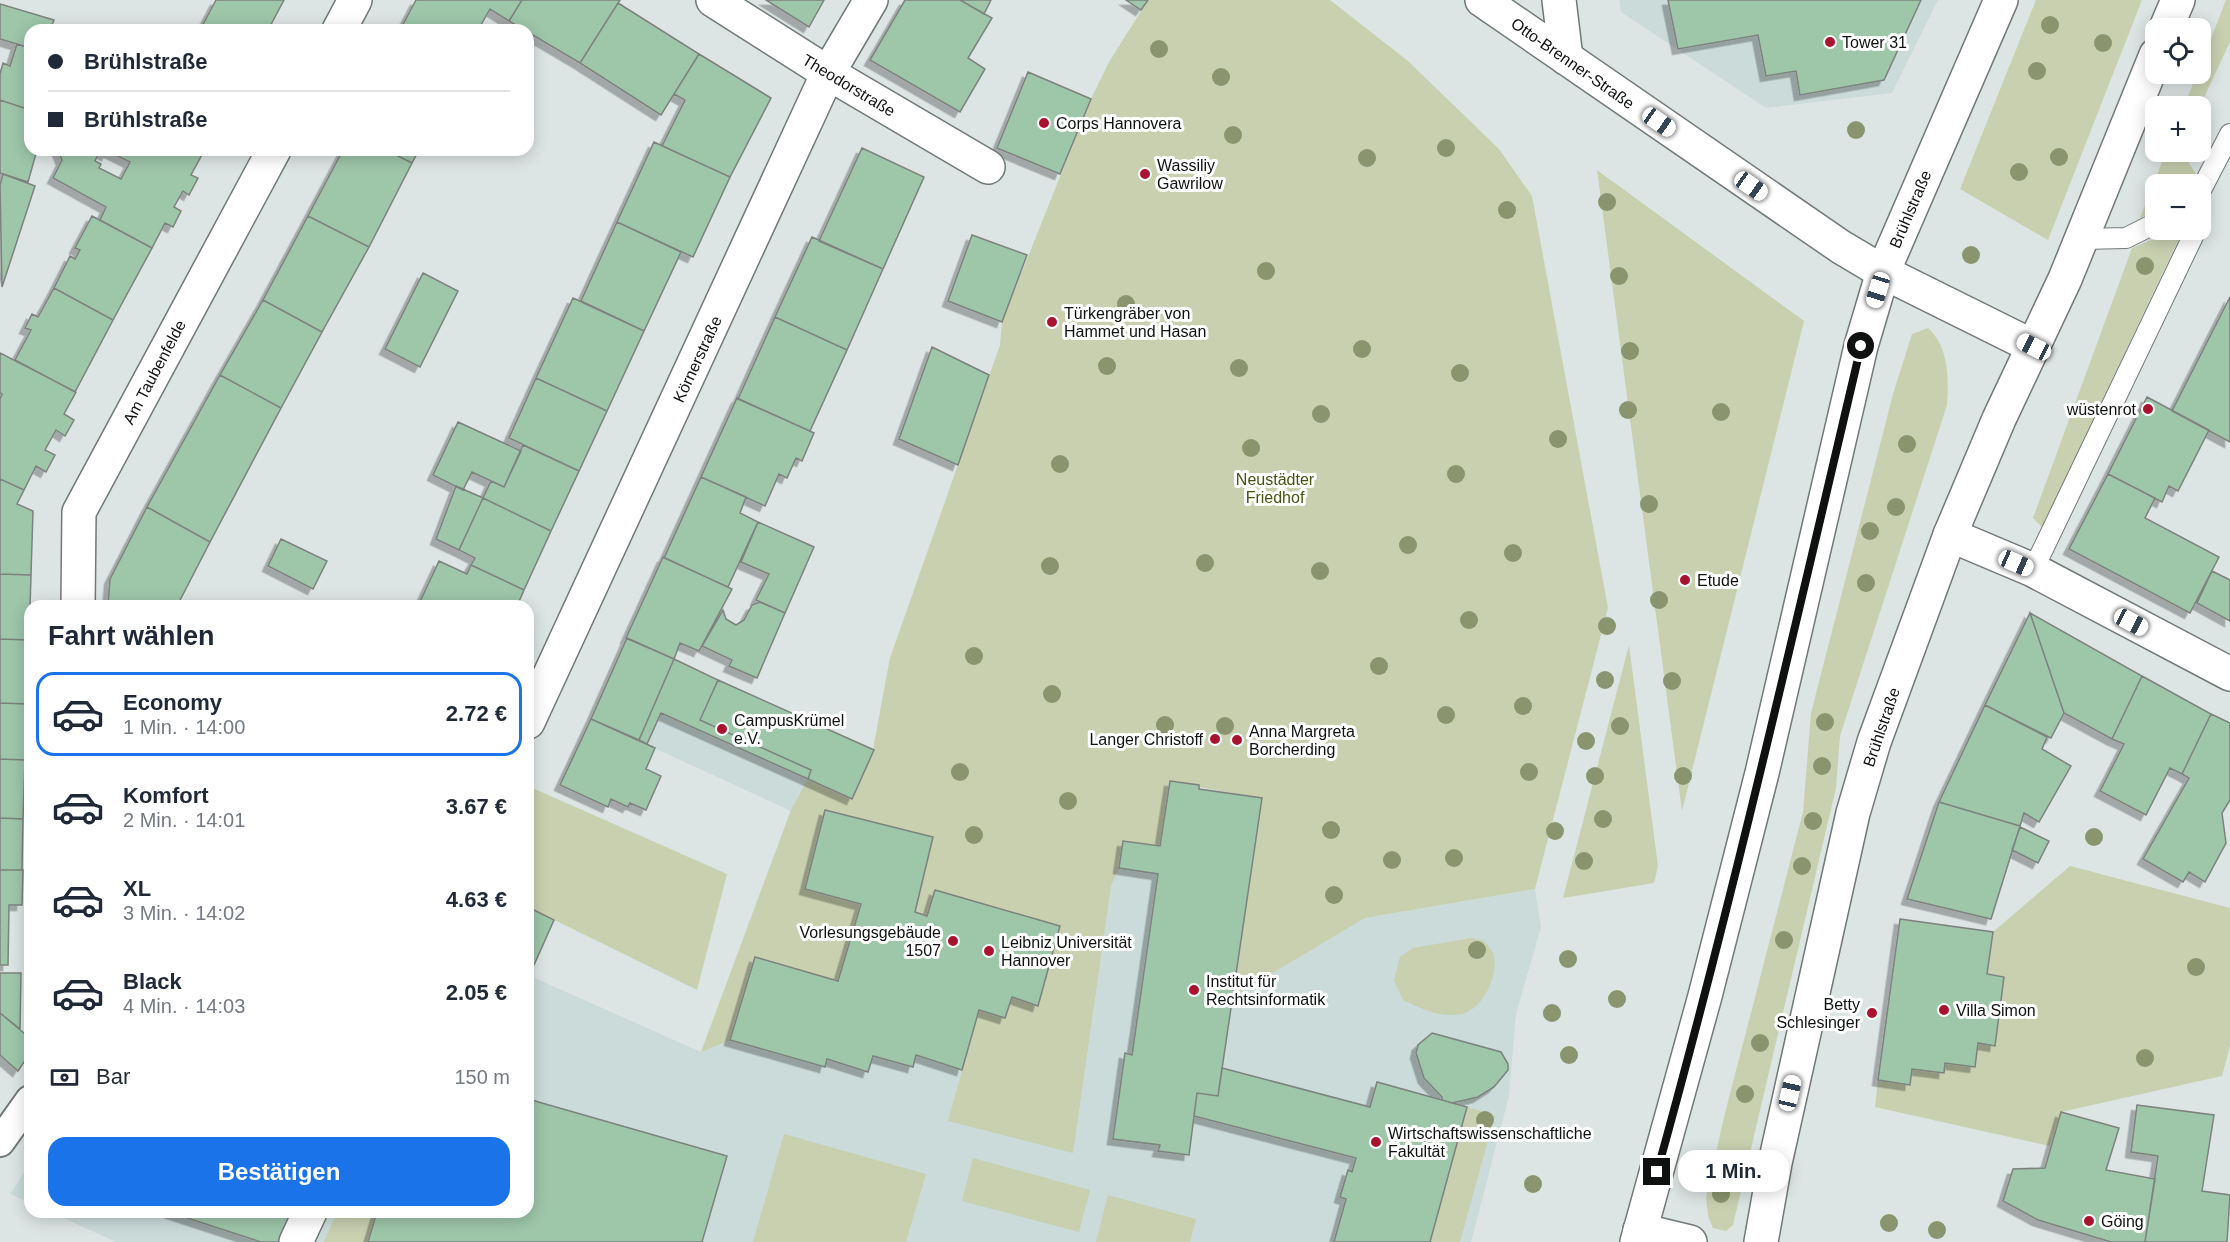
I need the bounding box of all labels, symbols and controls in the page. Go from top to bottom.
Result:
street label: Otto-Brenner-Straße [1508,15,1637,112]
map controls [2145,18,2211,240]
button: locate [2145,18,2211,84]
place label: Tower 31 [1842,34,1907,51]
marker: Tower 31 [1823,35,1837,49]
text: Brühlstraße [84,49,207,74]
street label: Theodorstraße [799,51,898,120]
button: + [2145,96,2211,162]
car [1639,104,1679,140]
text: Brühlstraße [84,107,207,132]
place label: Corps Hannovera [1056,115,1182,132]
marker: Corps Hannovera [1037,116,1051,130]
place label: Wassiliy Gawrilow [1157,157,1223,192]
marker: Wassiliy Gawrilow [1138,167,1152,181]
car [1731,168,1771,204]
street label: Brühlstraße [1886,168,1934,251]
button: − [2145,174,2211,240]
car [1864,270,1892,310]
place label: Türkengräber von Hammet und Hasan [1064,305,1206,340]
street label: Körnerstraße [670,313,725,405]
marker: Türkengräber von Hammet und Hasan [1045,315,1059,329]
street label: Am Taubenfelde [120,317,189,427]
car [2014,331,2054,363]
route start [1847,332,1874,359]
place label: wüstenrot [2066,401,2137,418]
marker: wüstenrot [2141,402,2155,416]
park label: Neustädter Friedhof [1236,471,1315,506]
car [1996,547,2036,579]
place label: Etude [1697,572,1739,589]
marker: Etude [1678,573,1692,587]
car [2111,606,2151,638]
text: Fahrt wählen [48,621,215,651]
street label: Brühlstraße [1860,685,1903,769]
icon: car [51,687,105,741]
text: Economy [123,690,222,715]
text: 2.72 € [446,701,507,726]
place label: CampusKrümel e.V. [734,712,844,747]
text: 1 Min. · 14:00 [123,716,245,738]
marker: CampusKrümel e.V. [715,722,729,736]
place label: Anna Margreta Borcherding [1249,723,1355,758]
place label: Langer Christoff [1089,731,1204,748]
marker: Langer Christoff [1208,732,1222,746]
marker: Anna Margreta Borcherding [1230,733,1244,747]
icon: car [51,780,105,834]
text: Komfort [123,783,209,808]
text: 3.67 € [446,794,507,819]
text: 2 Min. · 14:01 [123,809,245,831]
icon: car [51,873,105,927]
text: XL [123,876,151,901]
text: 4.63 € [446,887,507,912]
text: 3 Min. · 14:02 [123,902,245,924]
place label: Vorlesungsgebäude 1507 [800,924,941,959]
marker: Vorlesungsgebäude 1507 [946,934,960,948]
place label: Leibniz Universität Hannover [1001,934,1132,969]
marker: Leibniz Universität Hannover [982,944,996,958]
icon: car [51,966,105,1020]
text: Black [123,969,182,994]
place label: Institut für Rechtsinformatik [1206,973,1326,1008]
text: 2.05 € [446,980,507,1005]
marker: Institut für Rechtsinformatik [1187,983,1201,997]
text: 4 Min. · 14:03 [123,995,245,1017]
place label: Betty Schlesinger [1776,996,1861,1031]
place label: Villa Simon [1956,1002,2036,1019]
marker: Villa Simon [1937,1003,1951,1017]
marker: Betty Schlesinger [1865,1006,1879,1020]
icon: cash [48,1061,81,1094]
text: Bar [96,1064,130,1089]
text: 150 m [454,1066,510,1088]
car [1777,1073,1803,1113]
place label: Wirtschaftswissenschaftliche Fakultät [1388,1125,1592,1160]
marker: Wirtschaftswissenschaftliche Fakultät [1369,1135,1383,1149]
button: Bestätigen [48,1137,510,1206]
callout: 1 Min. [1678,1151,1789,1193]
route end [1643,1158,1670,1185]
text: 1 Min. [1705,1160,1762,1182]
place label: Göing [2101,1213,2144,1230]
marker: Göing [2082,1214,2096,1228]

